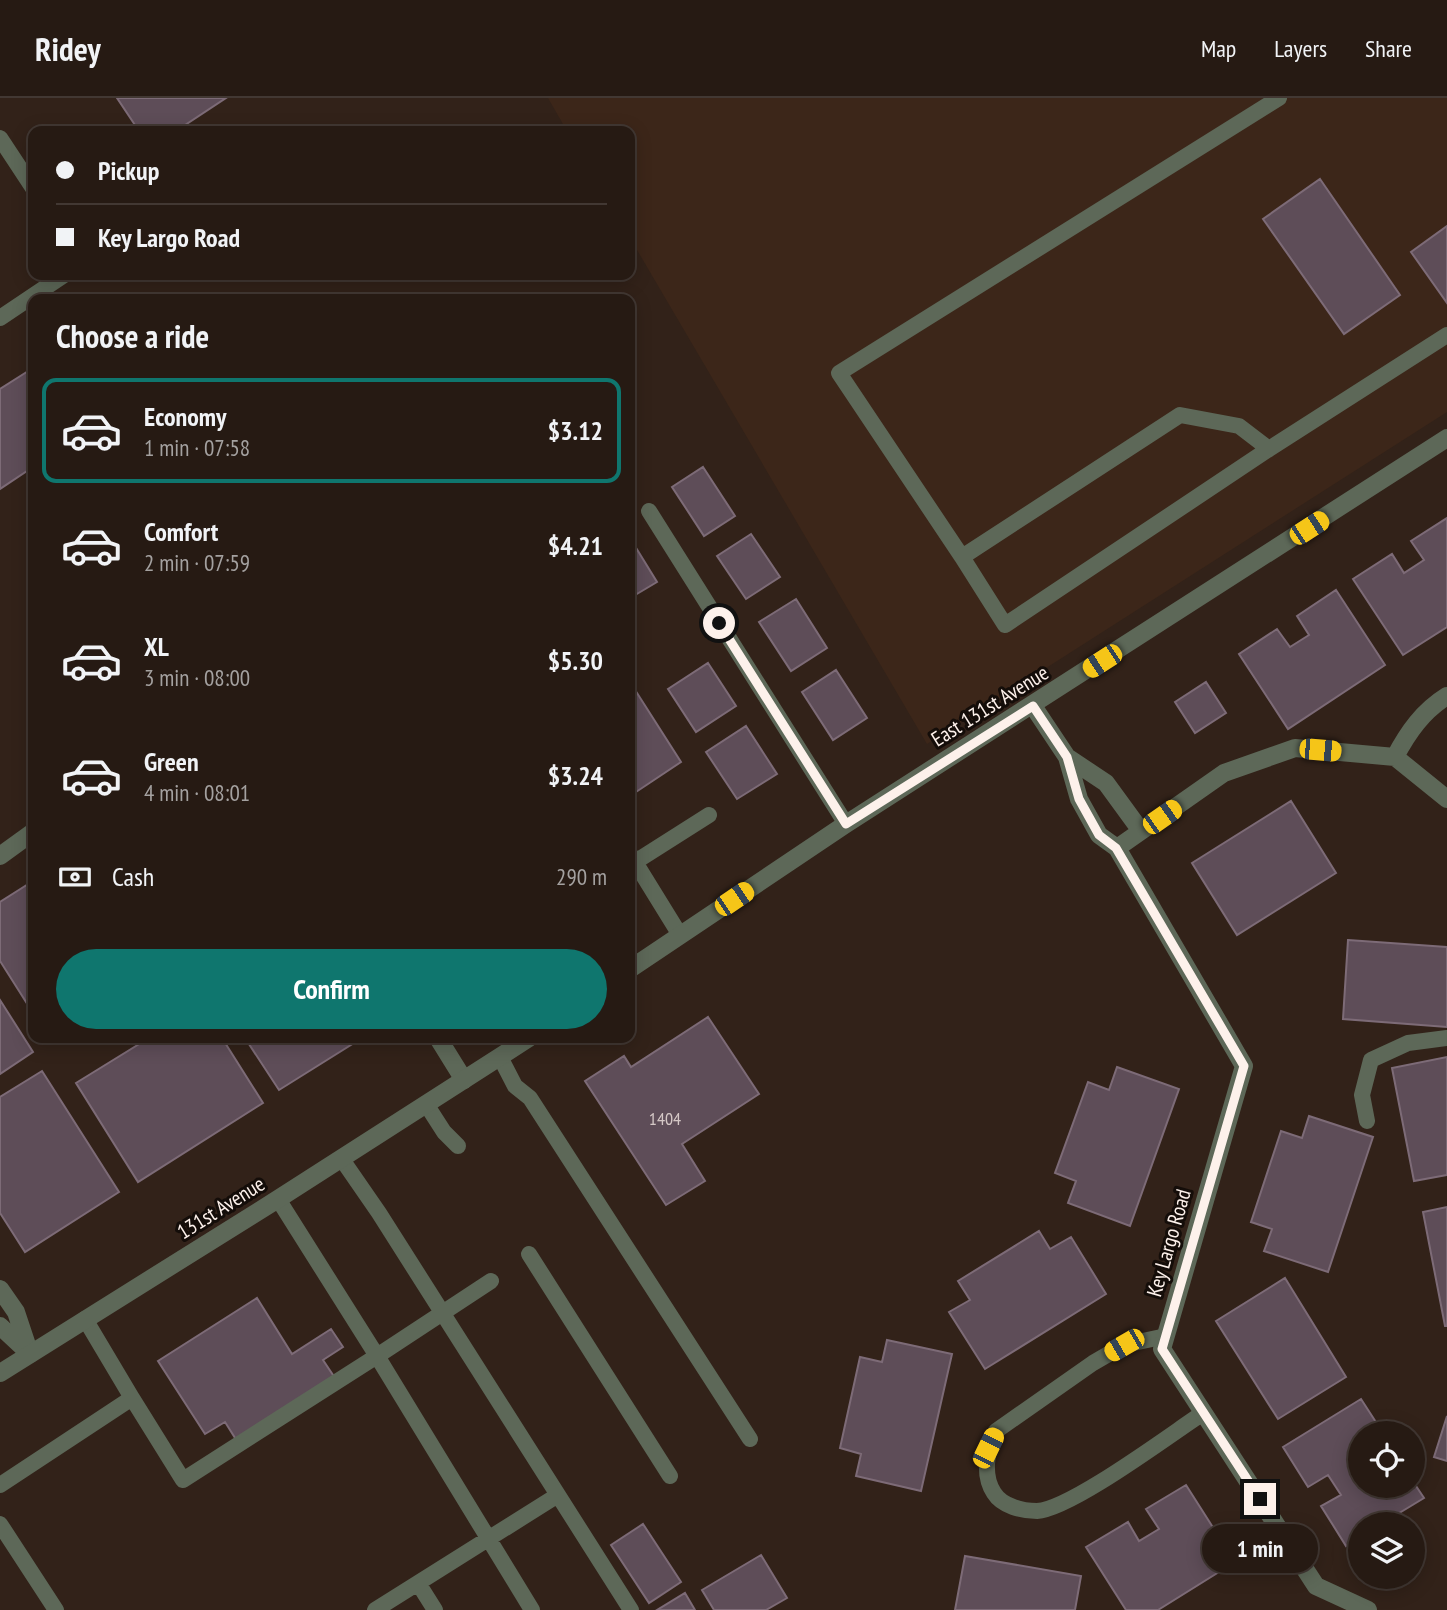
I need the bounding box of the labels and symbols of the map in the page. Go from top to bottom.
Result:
car [1286,508,1333,548]
route start [703,607,735,639]
car [1079,641,1126,681]
street label: East 131st Avenue [926,659,1053,752]
car [1299,738,1342,762]
car [1139,796,1186,838]
car [711,879,758,919]
house number: 1404 [649,1107,681,1130]
street label: 131st Avenue [172,1170,270,1245]
street label: Key Largo Road [1140,1186,1197,1300]
car [1101,1325,1148,1365]
car [970,1425,1007,1471]
route end [1244,1483,1276,1515]
callout: 1 min [1202,1524,1318,1572]

